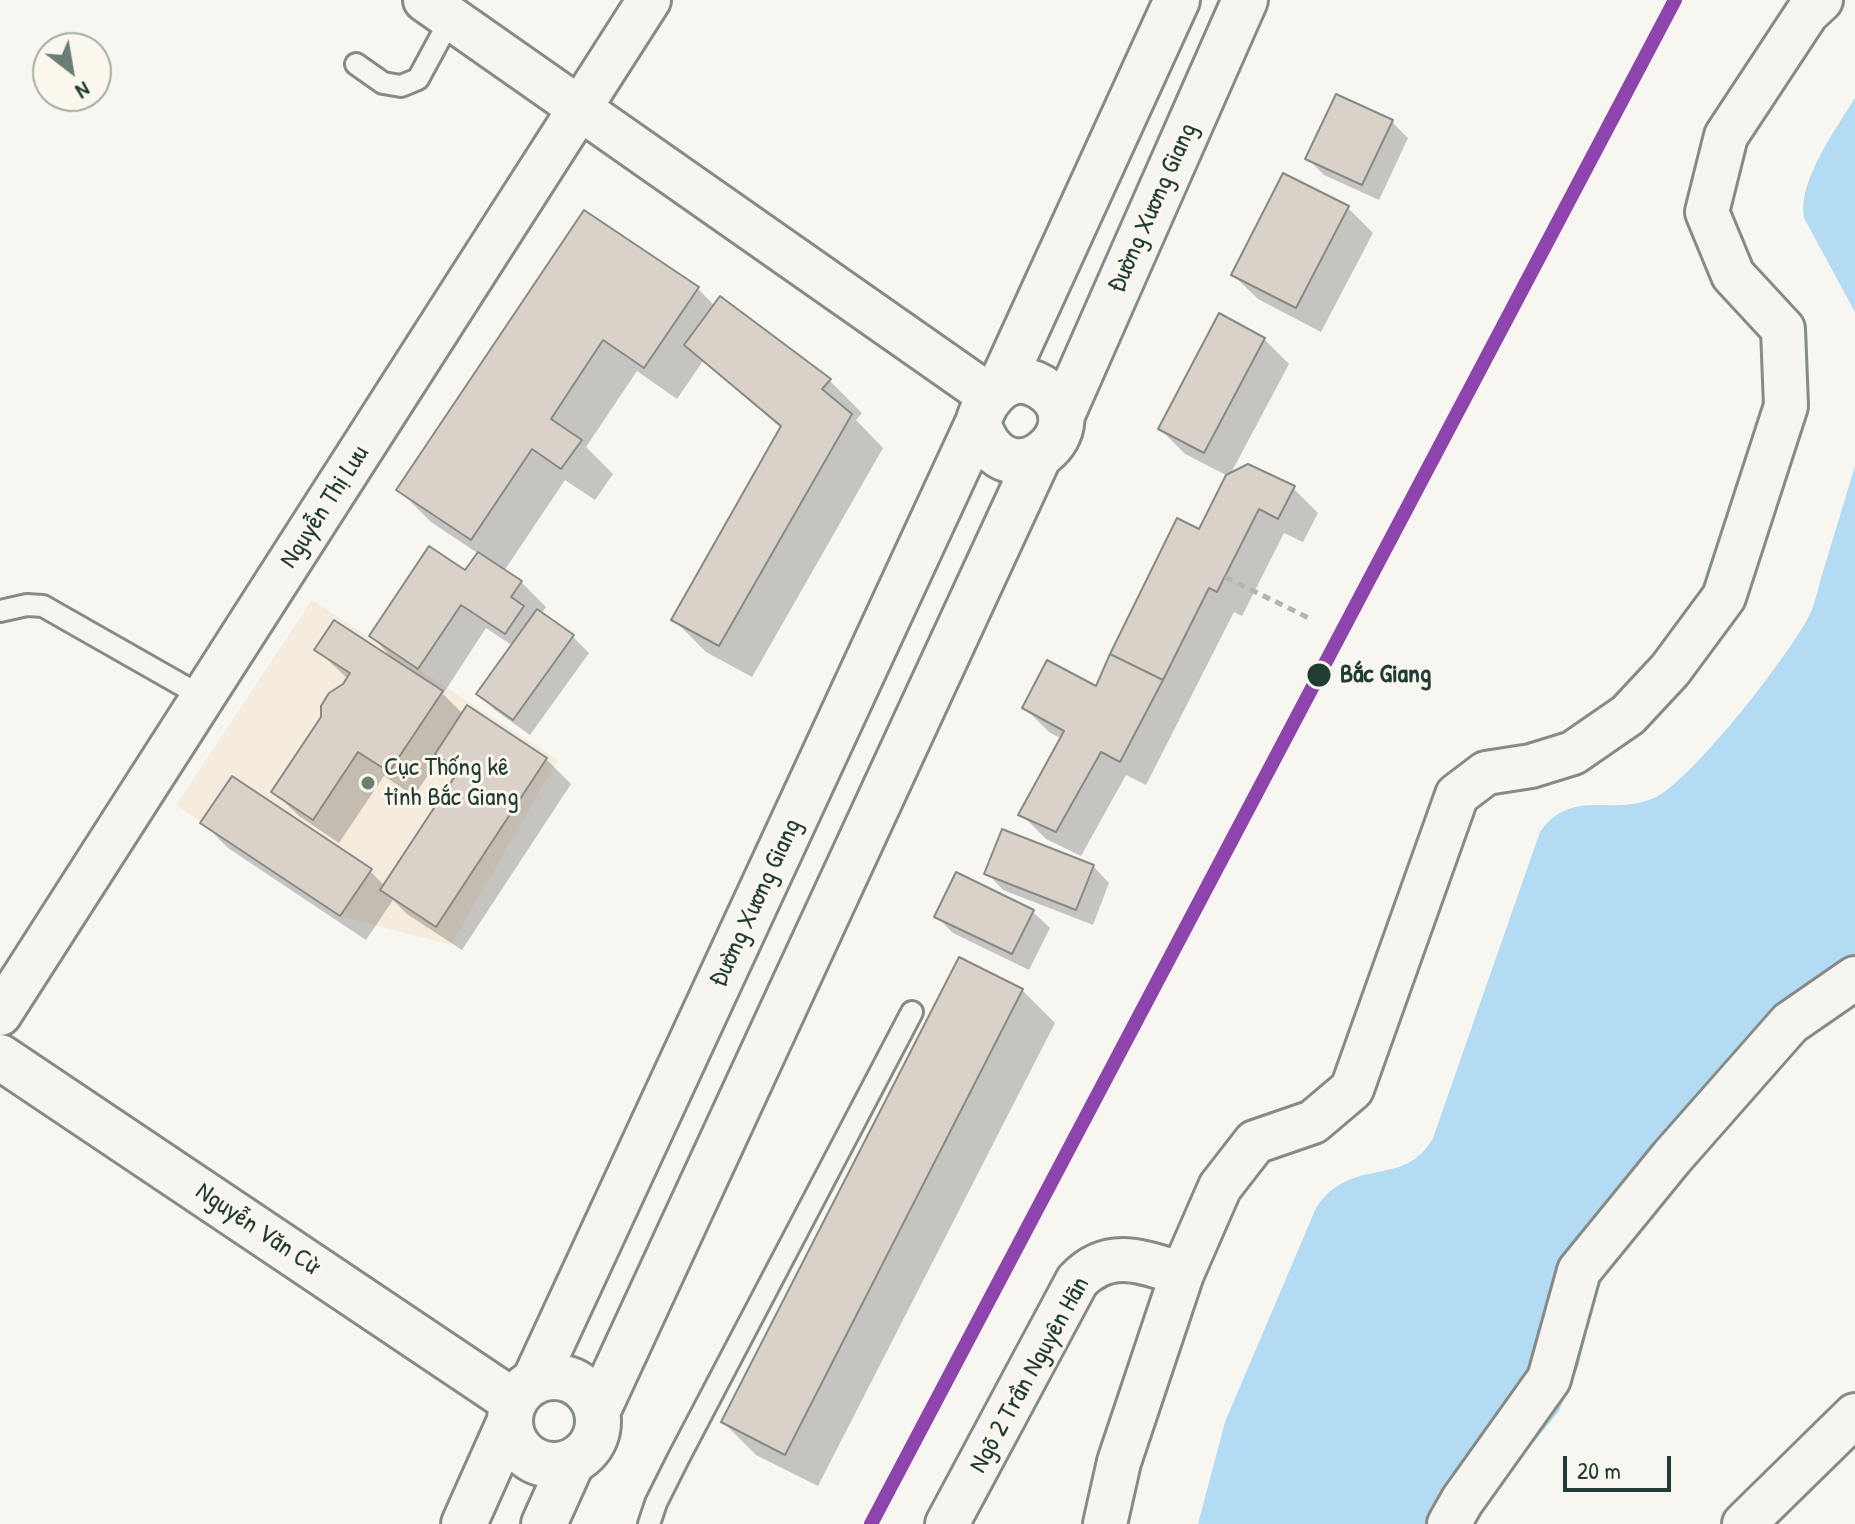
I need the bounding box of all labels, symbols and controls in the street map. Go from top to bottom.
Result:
north arrow [32,32,112,112]
text: N [71,75,96,107]
street label: Đường Xương Giang [1102,118,1204,298]
street label: Nguyễn Thị Lưu [274,440,376,574]
place label: Bắc Giang [1340,659,1431,691]
marker: Bắc Giang [1305,661,1333,689]
place label: Cục Thống kê tỉnh Bắc Giang [384,752,519,814]
marker: Cục Thống kê tỉnh Bắc Giang [359,774,377,792]
street label: Đường Xương Giang [703,814,809,992]
street label: Nguyễn Văn Cừ [189,1176,325,1282]
street label: Ngõ 2 Trần Nguyên Hãn [963,1272,1097,1478]
scale bar [1567,1440,1675,1490]
text: 20 m [1577,1454,1621,1486]

